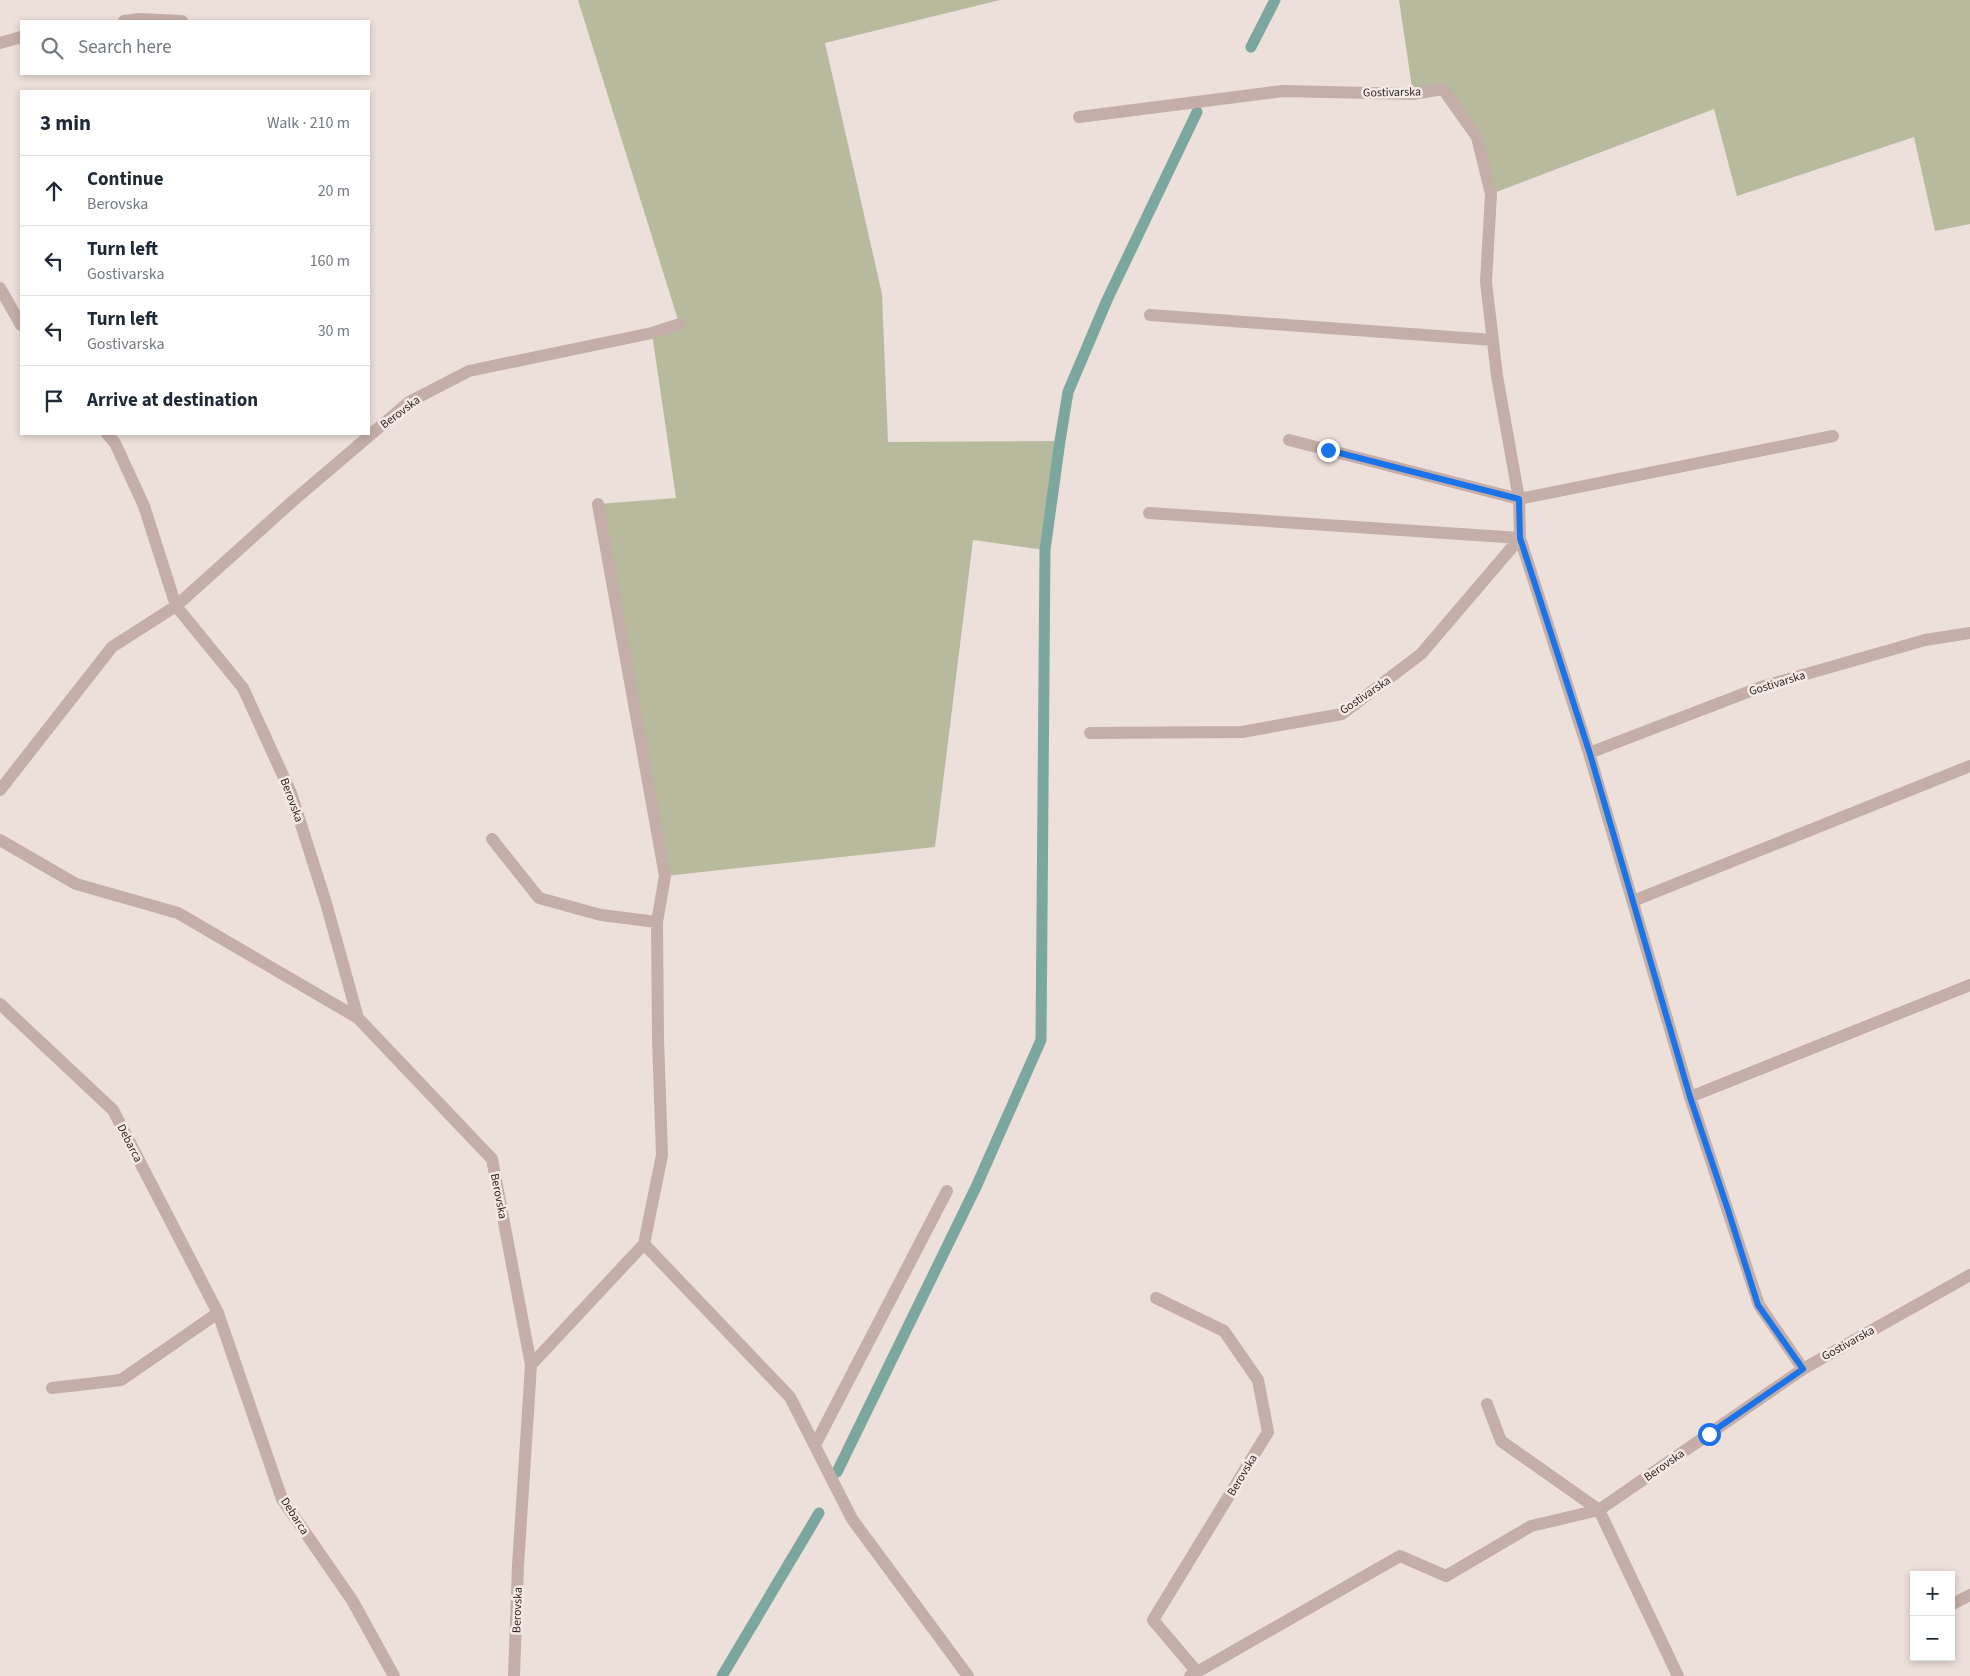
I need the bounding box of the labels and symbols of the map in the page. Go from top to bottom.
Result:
street label: Gostivarska [1363,83,1421,102]
street label: Berovska [377,392,424,433]
route end [1317,439,1340,462]
street label: Gostivarska [1747,667,1807,700]
street label: Gostivarska [1336,672,1394,719]
street label: Berovska [276,776,307,825]
street label: Debarca [113,1121,147,1165]
street label: Berovska [486,1172,511,1220]
street label: Gostivarska [1819,1322,1878,1365]
route start [1698,1423,1721,1446]
street label: Berovska [1641,1445,1688,1486]
street label: Berovska [1223,1451,1262,1499]
street label: Debarca [276,1494,313,1538]
street label: Berovska [508,1587,527,1633]

